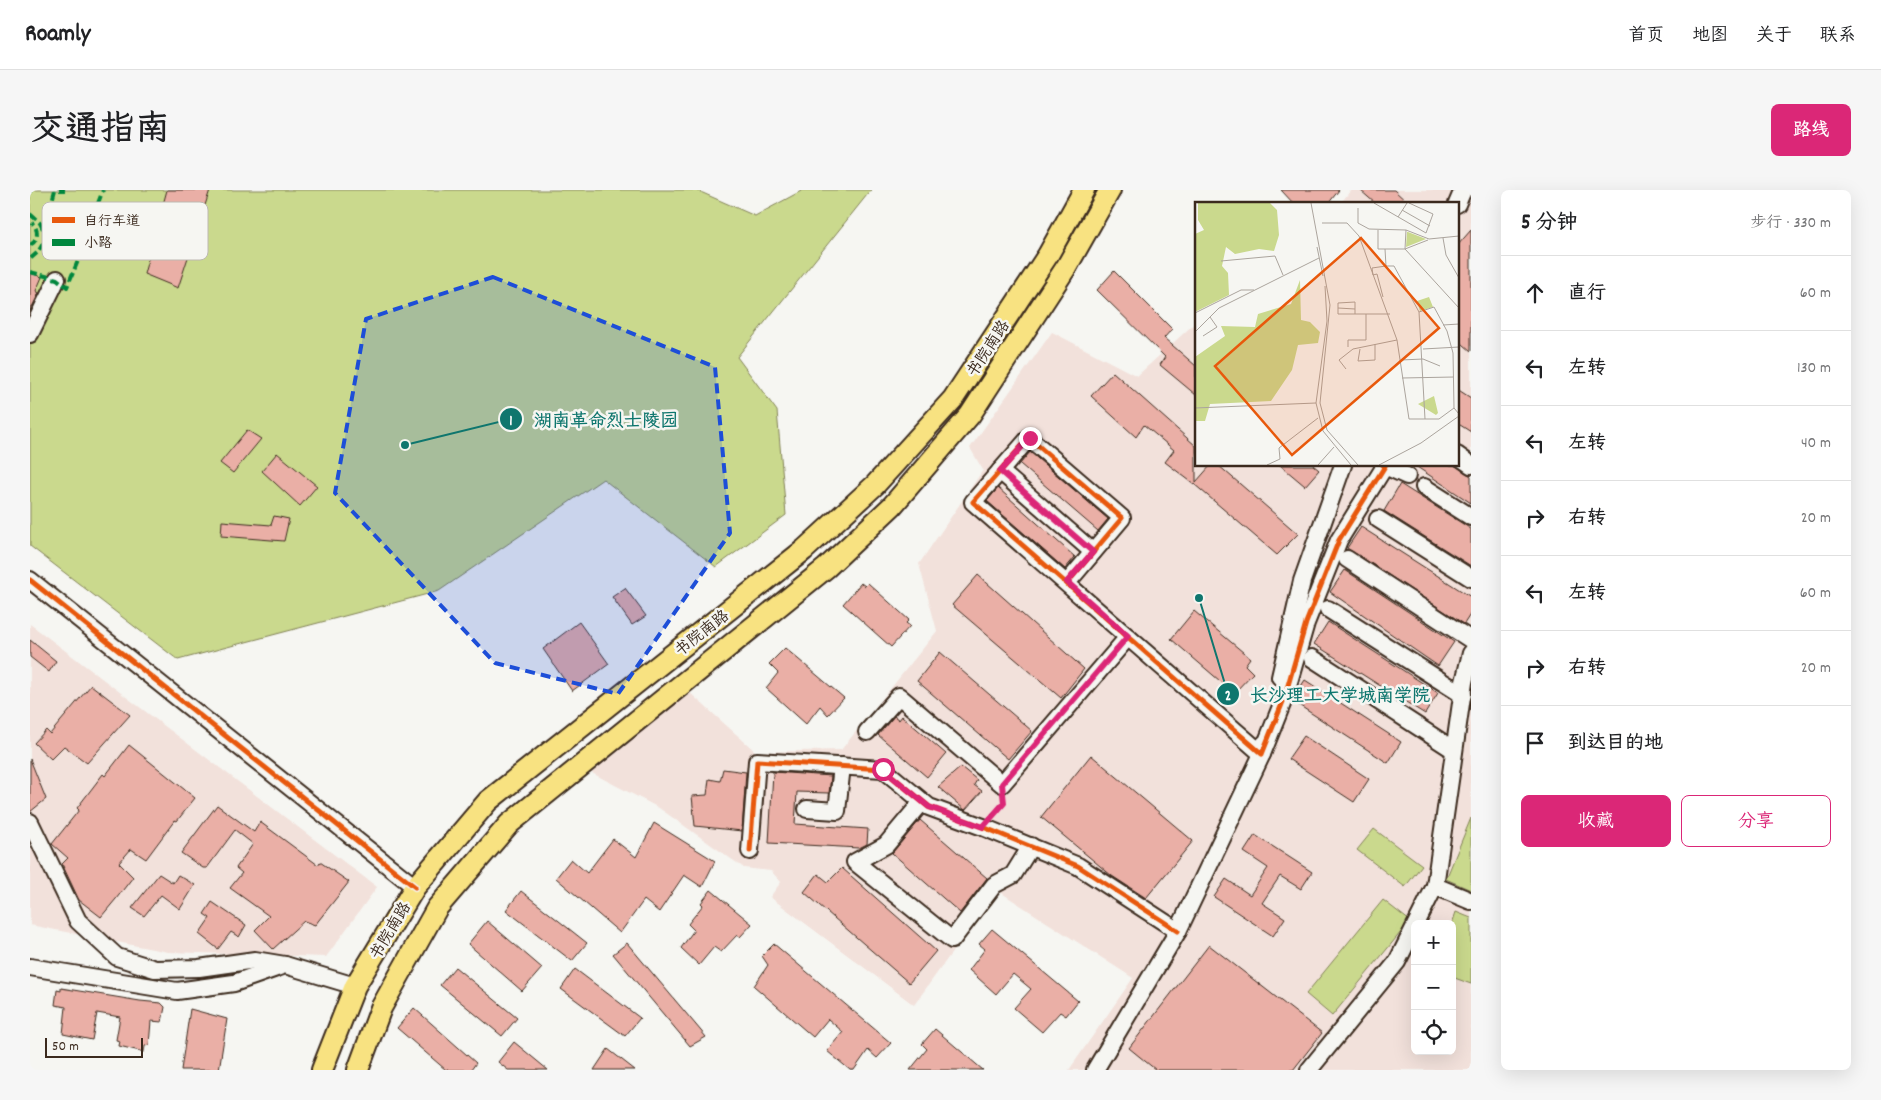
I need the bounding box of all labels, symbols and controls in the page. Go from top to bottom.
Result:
text: Roamly [25,18,91,52]
text: 首页 [1628,24,1664,49]
text: 地图 [1692,24,1728,49]
text: 关于 [1756,24,1792,49]
text: 联系 [1820,24,1856,49]
button: 路线 [1771,104,1851,156]
text: 交通指南 [30,107,170,157]
legend [42,202,208,260]
inset map [1195,202,1458,466]
text: 5 分钟 [1521,209,1578,239]
text: 自行车道 [84,212,140,232]
text: 步行 · 330 m [1750,212,1831,235]
text: 小路 [84,234,112,254]
icon: ahead [1521,279,1549,307]
text: 直行 [1568,281,1606,308]
text: 60 m [1800,282,1831,305]
street label: 书院南路 [962,316,1016,382]
icon: left [1521,354,1549,382]
text: 左转 [1568,356,1606,383]
text: 130 m [1797,357,1831,380]
callout: 湖南革命烈士陵园 [499,403,688,436]
text: 湖南革命烈士陵园 [534,410,678,435]
text: 1 [509,411,513,433]
route end [1019,427,1042,450]
icon: left [1521,429,1549,457]
text: 左转 [1568,431,1606,458]
text: 40 m [1801,432,1831,455]
icon: right [1521,504,1549,532]
text: 右转 [1568,506,1606,533]
text: 20 m [1801,507,1831,530]
icon: left [1521,579,1549,607]
text: 左转 [1568,581,1606,608]
text: 60 m [1800,582,1831,605]
street label: 书院南路 [670,605,735,663]
icon: right [1521,654,1549,682]
text: 右转 [1568,656,1606,683]
text: 20 m [1801,657,1831,680]
callout: 长沙理工大学城南学院 [1215,678,1440,711]
text: 长沙理工大学城南学院 [1250,685,1430,710]
text: 2 [1225,686,1231,708]
icon: arrive [1521,729,1549,757]
text: 到达目的地 [1568,731,1663,758]
route start [872,758,895,781]
button: 收藏 [1521,795,1671,847]
button: 分享 [1681,795,1831,847]
street label: 书院南路 [365,898,417,965]
map controls [1411,920,1456,1055]
button: + [1411,920,1456,965]
button: − [1411,965,1456,1010]
button: locate [1411,1010,1456,1055]
scale bar [45,1035,142,1058]
text: 50 m [52,1037,79,1057]

